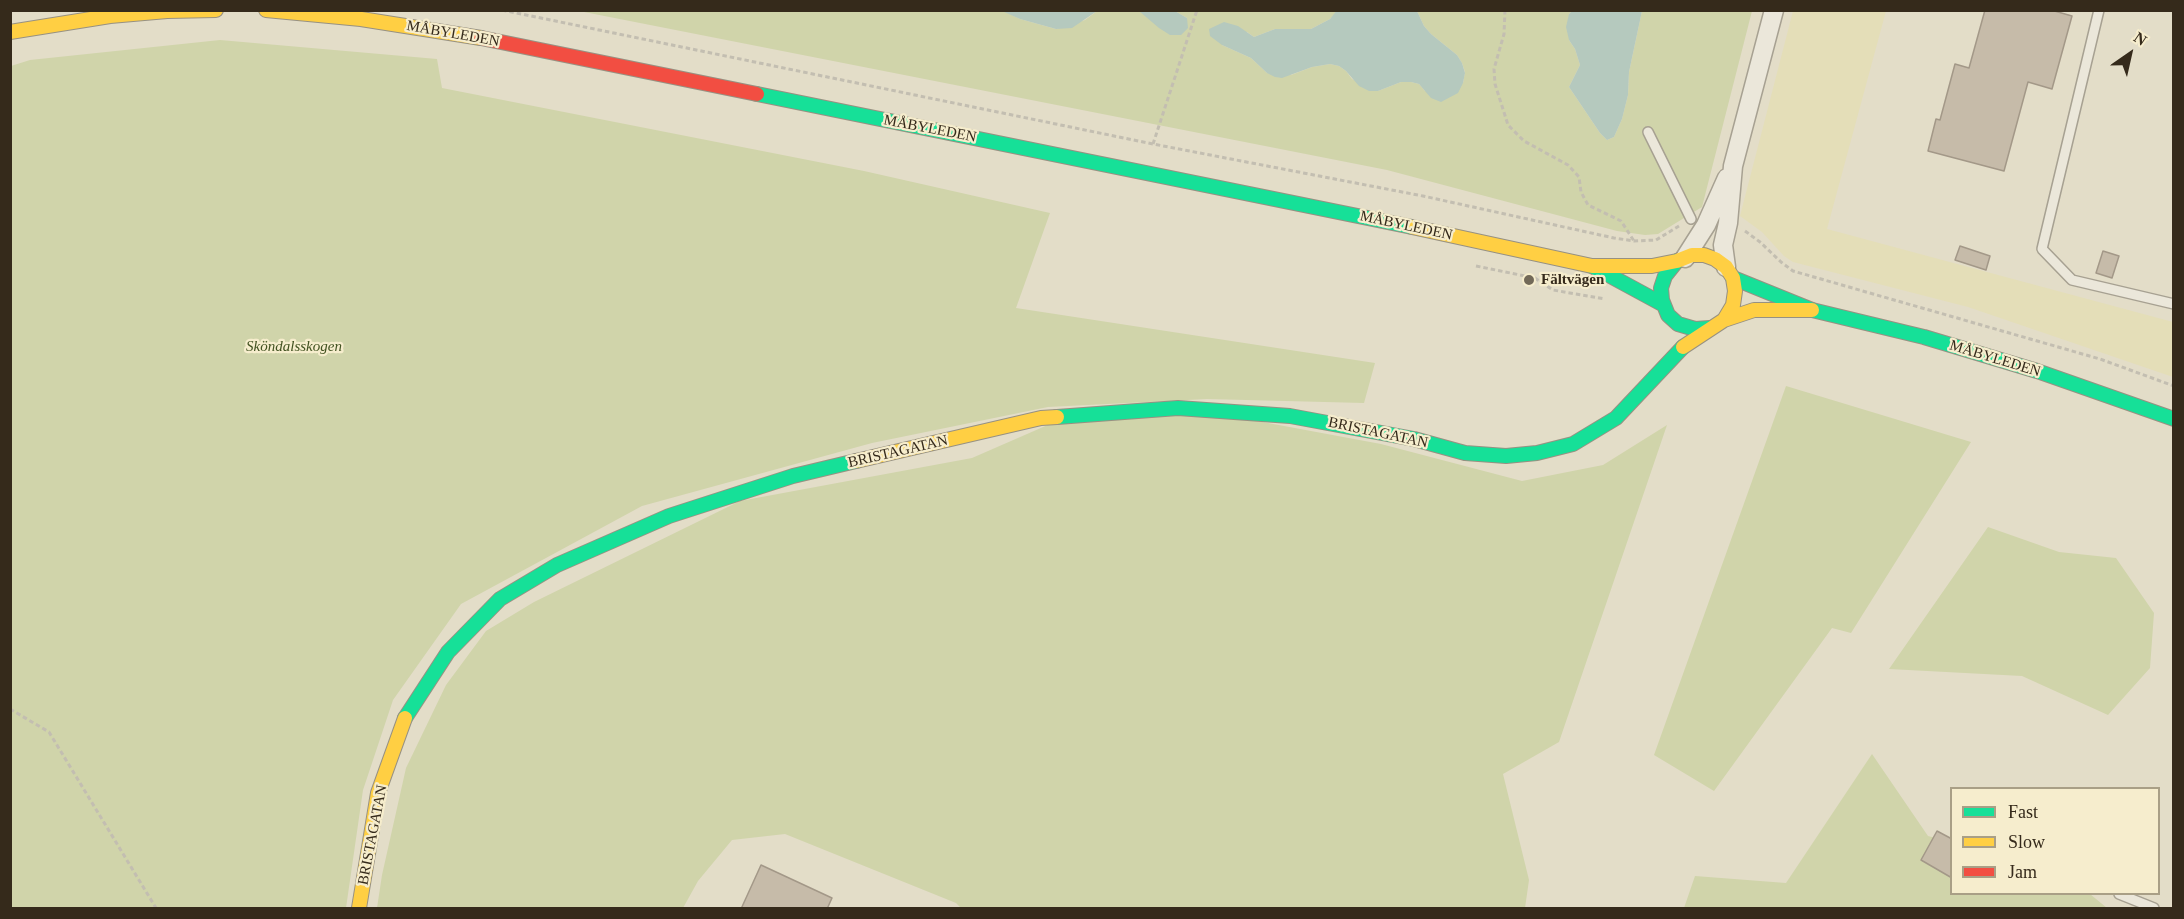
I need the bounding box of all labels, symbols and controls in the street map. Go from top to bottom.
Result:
street label: MÅBYLEDEN [405,17,501,51]
north arrow [2100,24,2160,84]
text: N [2131,28,2150,49]
street label: MÅBYLEDEN [882,111,978,147]
street label: MÅBYLEDEN [1358,207,1454,245]
place label: Fältvägen [1541,271,1604,289]
marker: Fältvägen [1522,273,1536,287]
street label: MÅBYLEDEN [1947,337,2043,381]
park label: Sköndalsskogen [246,338,342,356]
street label: BRISTAGATAN [1326,414,1430,452]
street label: BRISTAGATAN [846,432,950,472]
street label: BRISTAGATAN [354,783,392,887]
legend [1950,787,2160,895]
text: Fast [2008,802,2038,822]
text: Slow [2008,832,2045,852]
text: Jam [2008,862,2037,882]

